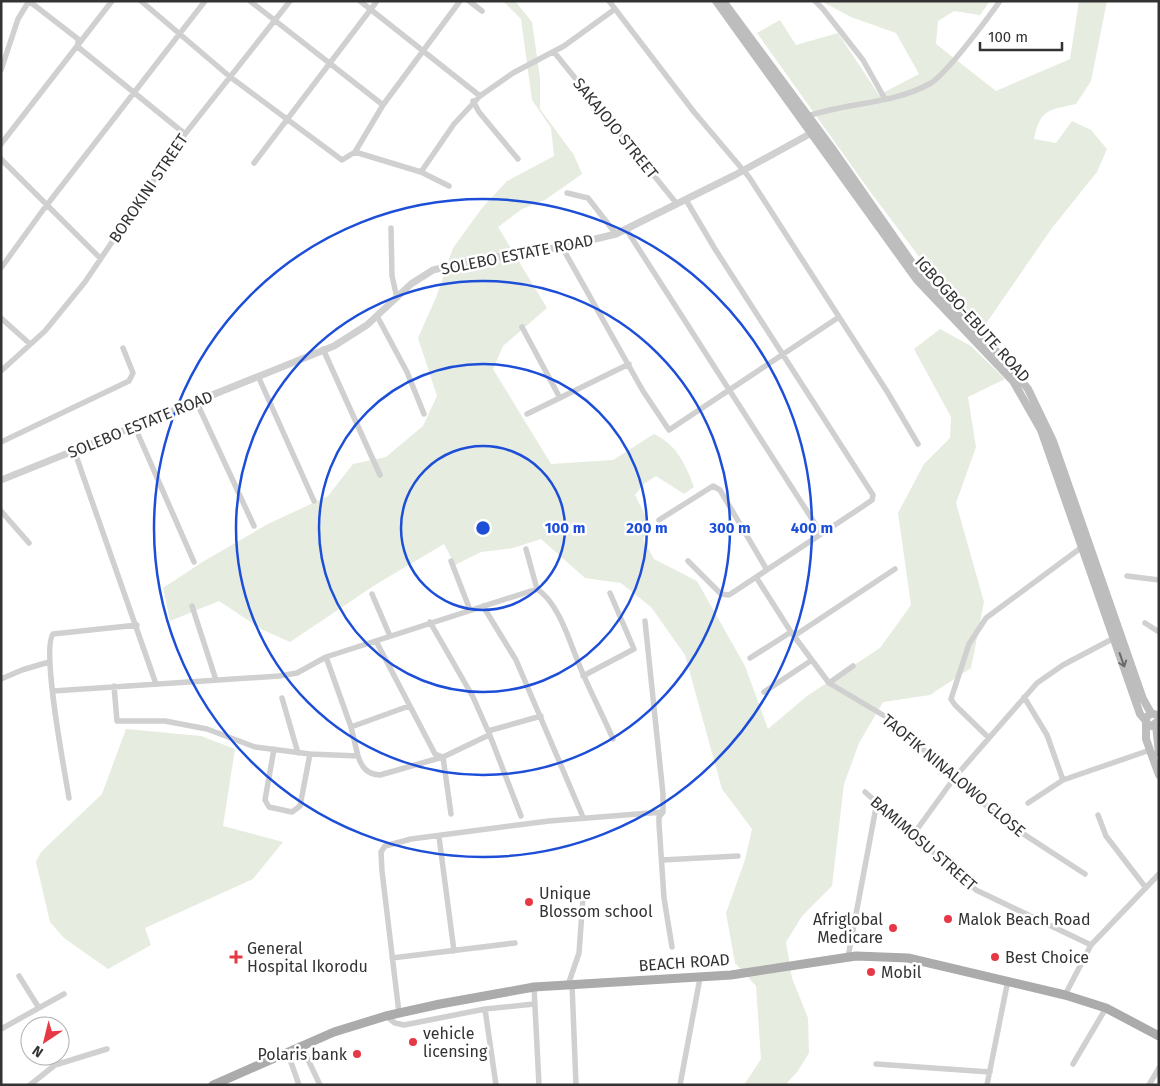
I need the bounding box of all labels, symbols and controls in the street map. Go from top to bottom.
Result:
scale bar [980,20,1062,52]
text: 100 m [988,28,1028,46]
street label: SAKAJOJO STREET [569,74,663,183]
street label: BOROKINI STREET [105,130,192,246]
street label: SOLEBO ESTATE ROAD [439,230,595,279]
street label: IGBOGBO-EBUTE ROAD [911,252,1034,386]
street label: SOLEBO ESTATE ROAD [65,387,216,462]
centre of rings [474,519,492,537]
text: 100 m [545,519,585,537]
text: 200 m [626,519,668,537]
text: 300 m [708,519,751,537]
text: 400 m [791,519,833,537]
one-way arrow [1118,652,1127,668]
street label: TAOFIK NINALOWO CLOSE [878,710,1029,841]
street label: BAMIMOSU STREET [867,792,981,895]
place label: Unique Blossom school [539,884,653,921]
marker: Unique Blossom school [523,896,535,908]
place label: Afriglobal Medicare [813,910,883,947]
place label: Malok Beach Road [958,910,1091,929]
marker: Malok Beach Road [942,913,954,925]
marker: Afriglobal Medicare [887,922,899,934]
place label: General Hospital Ikorodu [247,939,368,976]
place label: Best Choice [1005,948,1089,967]
marker: General Hospital Ikorodu [229,950,243,964]
street label: BEACH ROAD [638,950,730,975]
marker: Best Choice [989,951,1001,963]
place label: Mobil [881,963,922,982]
marker: Mobil [865,966,877,978]
north arrow [20,1016,70,1066]
place label: vehicle licensing [423,1024,488,1061]
marker: vehicle licensing [407,1036,419,1048]
text: N [29,1042,47,1061]
place label: Polaris bank [258,1045,348,1064]
marker: Polaris bank [351,1048,363,1060]

